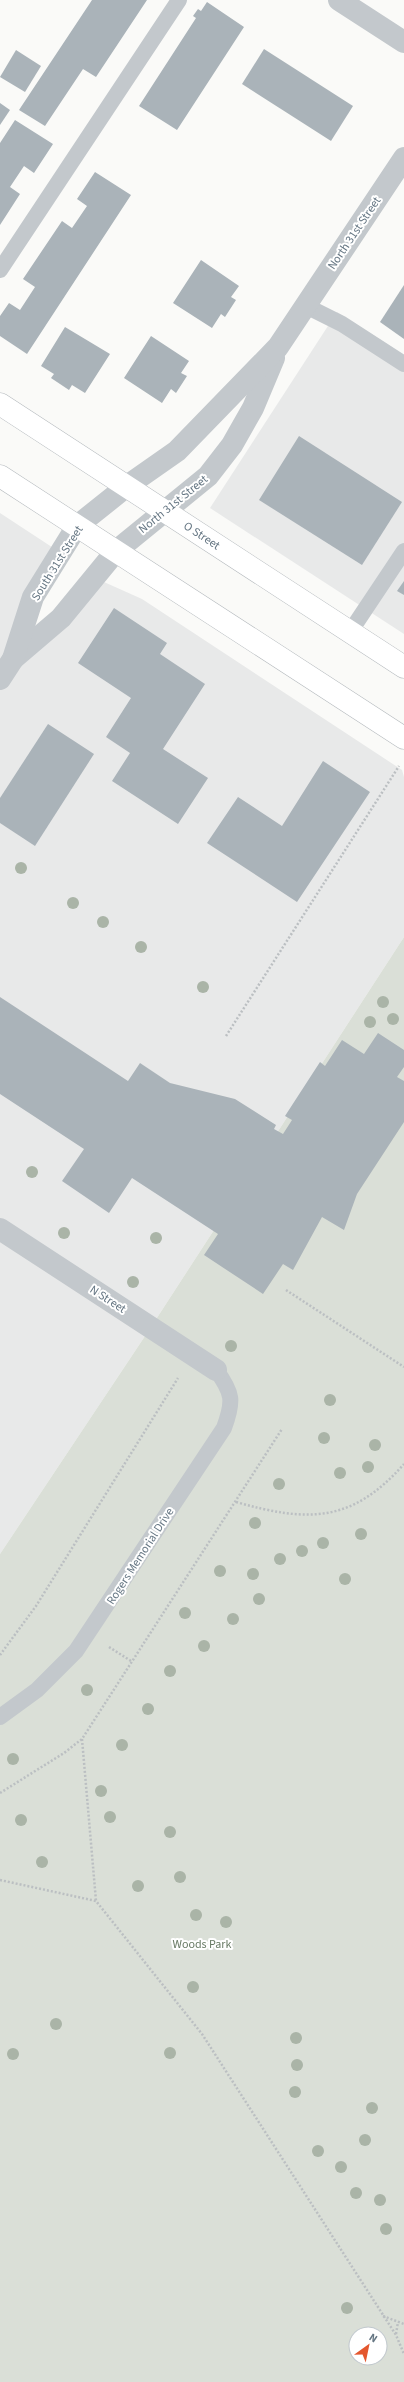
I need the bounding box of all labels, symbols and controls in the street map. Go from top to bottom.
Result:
street label: North 31st Street [324,193,385,273]
street label: North 31st Street [135,471,212,538]
street label: O Street [180,518,223,554]
street label: South 31st Street [28,522,87,604]
street label: N Street [86,1281,129,1318]
street label: Rogers Memorial Drive [103,1504,178,1608]
park label: Woods Park [173,1936,232,1953]
north arrow [348,2326,388,2366]
text: N [366,2330,380,2346]

